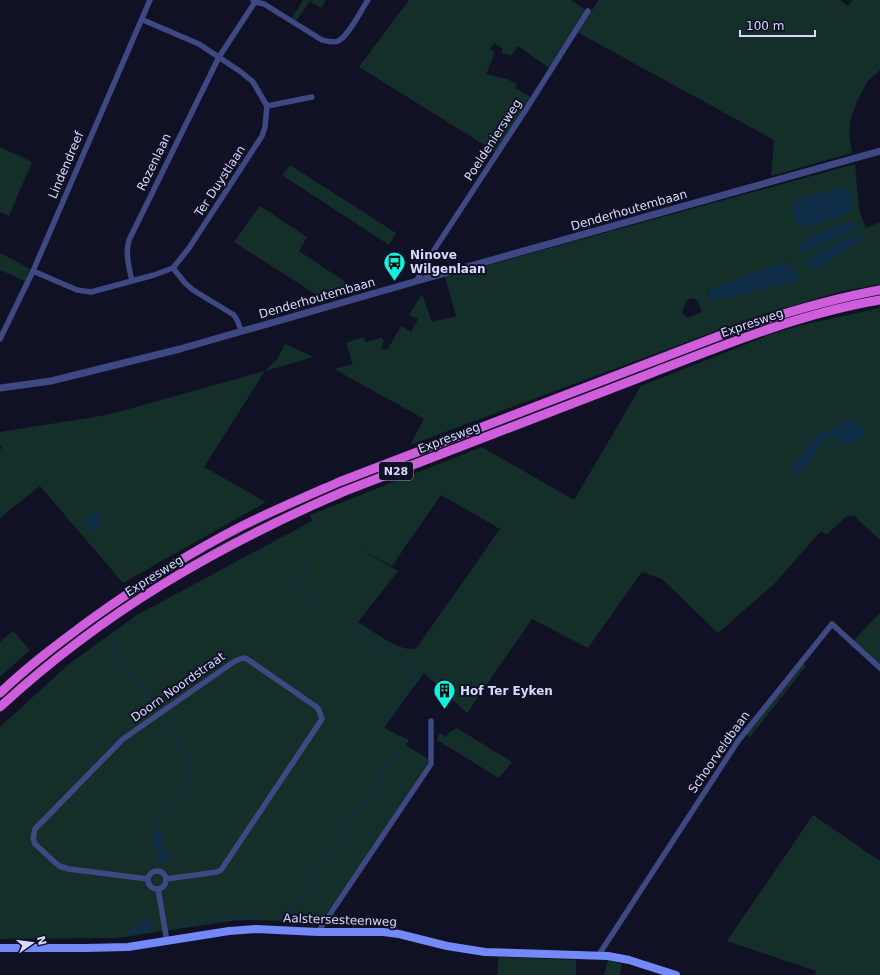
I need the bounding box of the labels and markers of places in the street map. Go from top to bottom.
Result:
place label: Ninove Wilgenlaan [410,248,486,276]
bus stop icon: Ninove Wilgenlaan [381,249,407,282]
building icon: Hof Ter Eyken [431,678,457,711]
place label: Hof Ter Eyken [460,684,553,698]

